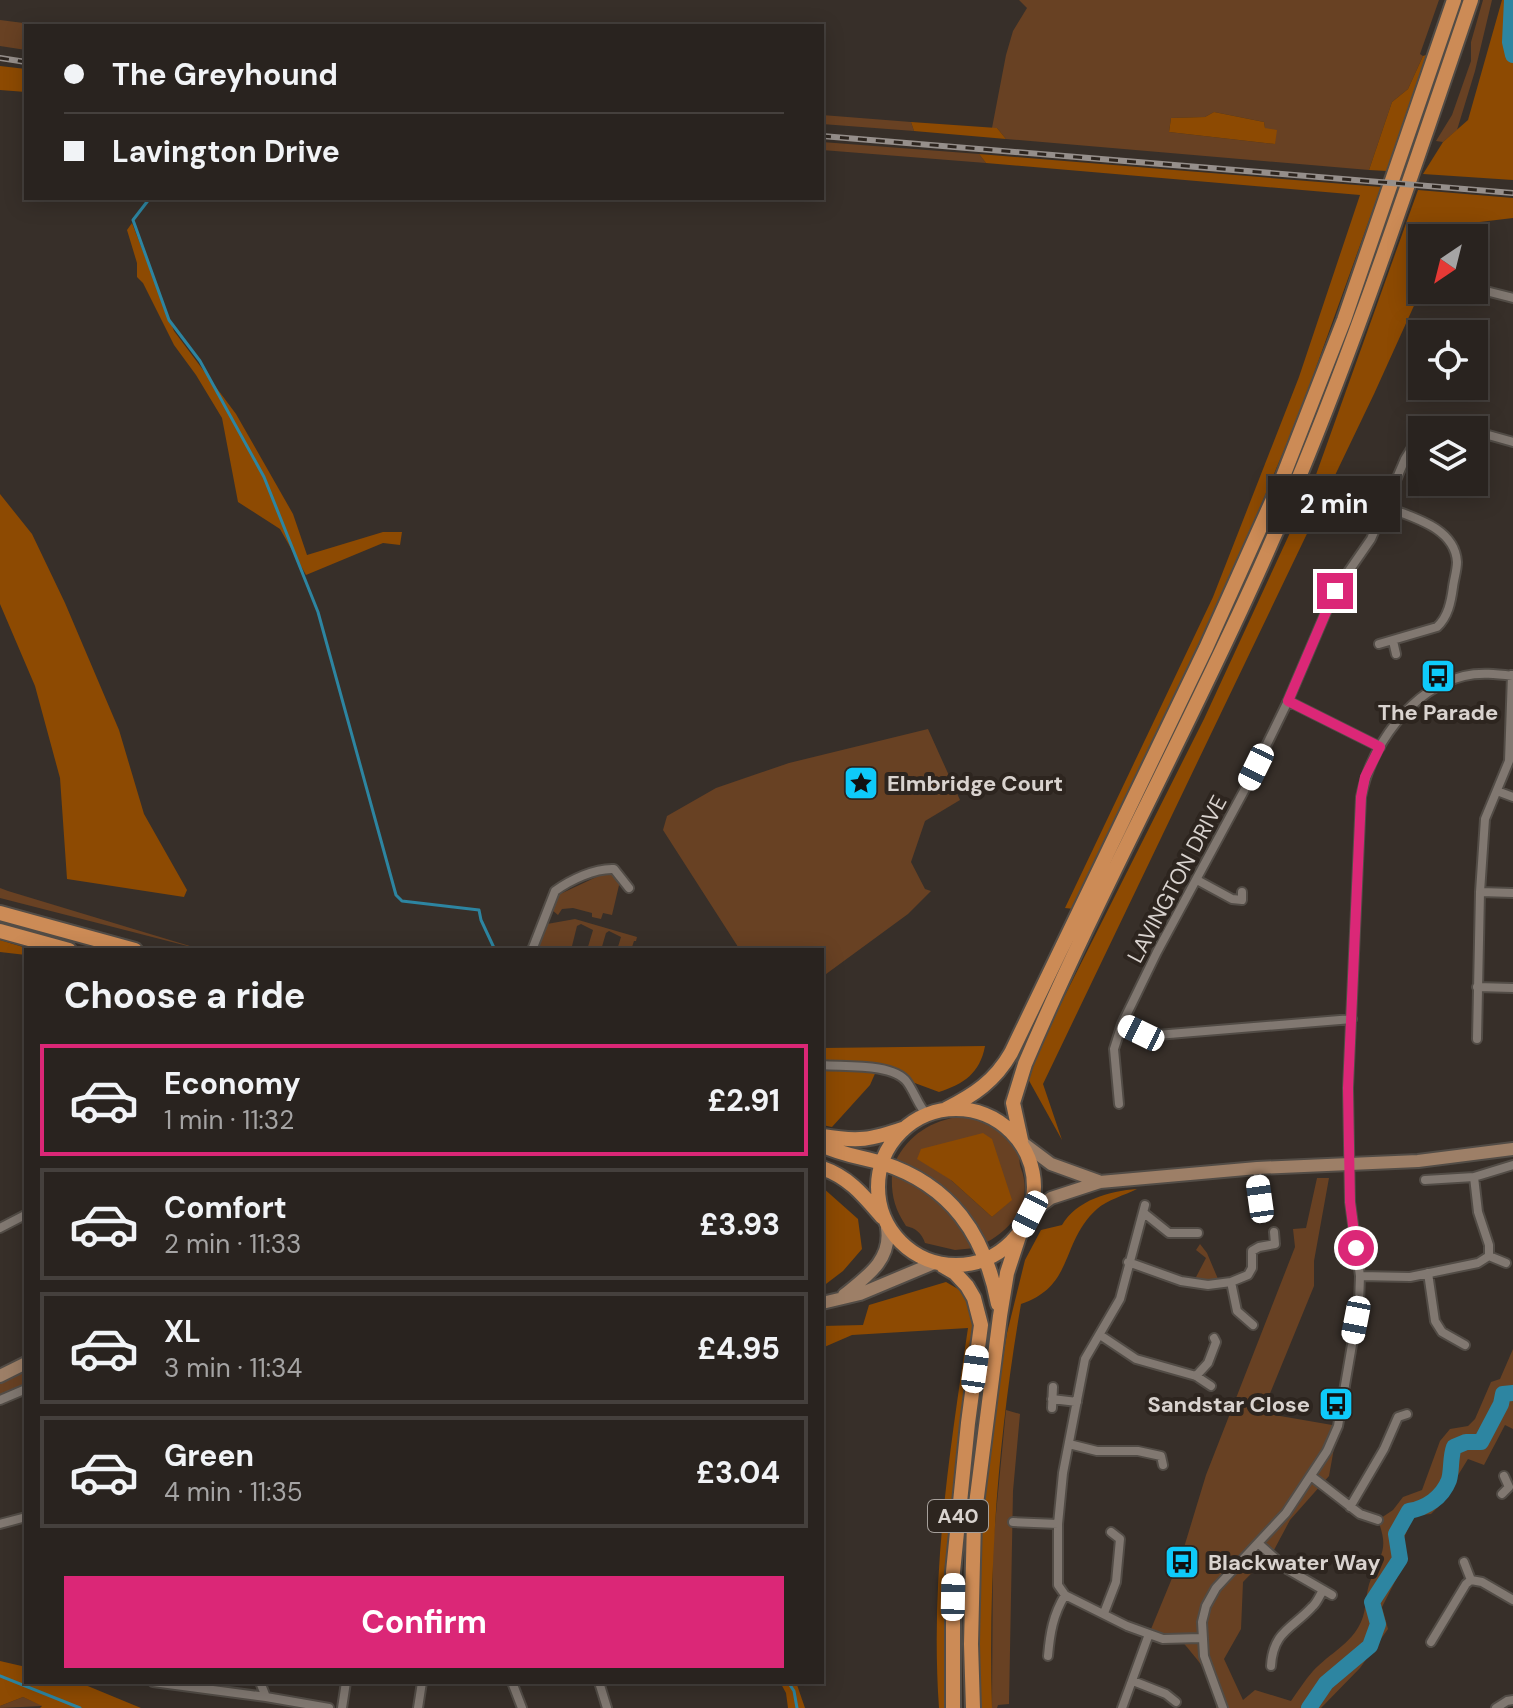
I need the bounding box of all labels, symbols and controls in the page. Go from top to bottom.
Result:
text: The Greyhound [112,55,338,94]
text: Lavington Drive [112,132,340,171]
north arrow [1408,224,1488,304]
map controls [1408,224,1488,496]
button: locate [1408,320,1488,400]
button: layers [1408,416,1488,496]
callout: 2 min [1269,475,1401,531]
text: 2 min [1300,487,1368,521]
route end [1317,573,1353,609]
bus stop icon: The Parade [1419,657,1457,695]
place label: The Parade [1378,698,1498,727]
car [1235,740,1277,794]
place icon: Elmbridge Court [842,764,880,802]
place label: Elmbridge Court [887,769,1063,798]
street label: LAVINGTON DRIVE [1121,790,1233,968]
text: Choose a ride [64,972,305,1019]
car [1114,1012,1168,1054]
icon: car [68,1064,140,1136]
text: Economy [164,1064,301,1103]
text: £2.91 [707,1081,780,1120]
text: 1 min · 11:32 [164,1103,294,1137]
car [1245,1174,1275,1224]
car [1008,1187,1052,1241]
icon: car [68,1188,140,1260]
text: Comfort [164,1188,287,1227]
text: £3.93 [700,1205,780,1244]
text: 2 min · 11:33 [164,1227,301,1261]
route start [1338,1230,1374,1266]
car [1340,1294,1372,1346]
icon: car [68,1312,140,1384]
text: XL [164,1312,201,1351]
text: £4.95 [697,1329,780,1368]
car [960,1344,990,1394]
text: 3 min · 11:34 [164,1351,302,1385]
bus stop icon: Sandstar Close [1317,1385,1355,1423]
place label: Sandstar Close [1147,1390,1310,1419]
icon: car [68,1436,140,1508]
text: Green [164,1436,254,1475]
text: £3.04 [696,1453,780,1492]
text: 4 min · 11:35 [164,1475,303,1509]
road number: A40 [928,1500,988,1532]
bus stop icon: Blackwater Way [1163,1543,1201,1581]
place label: Blackwater Way [1208,1548,1381,1577]
car [941,1573,965,1621]
button: Confirm [64,1576,784,1668]

